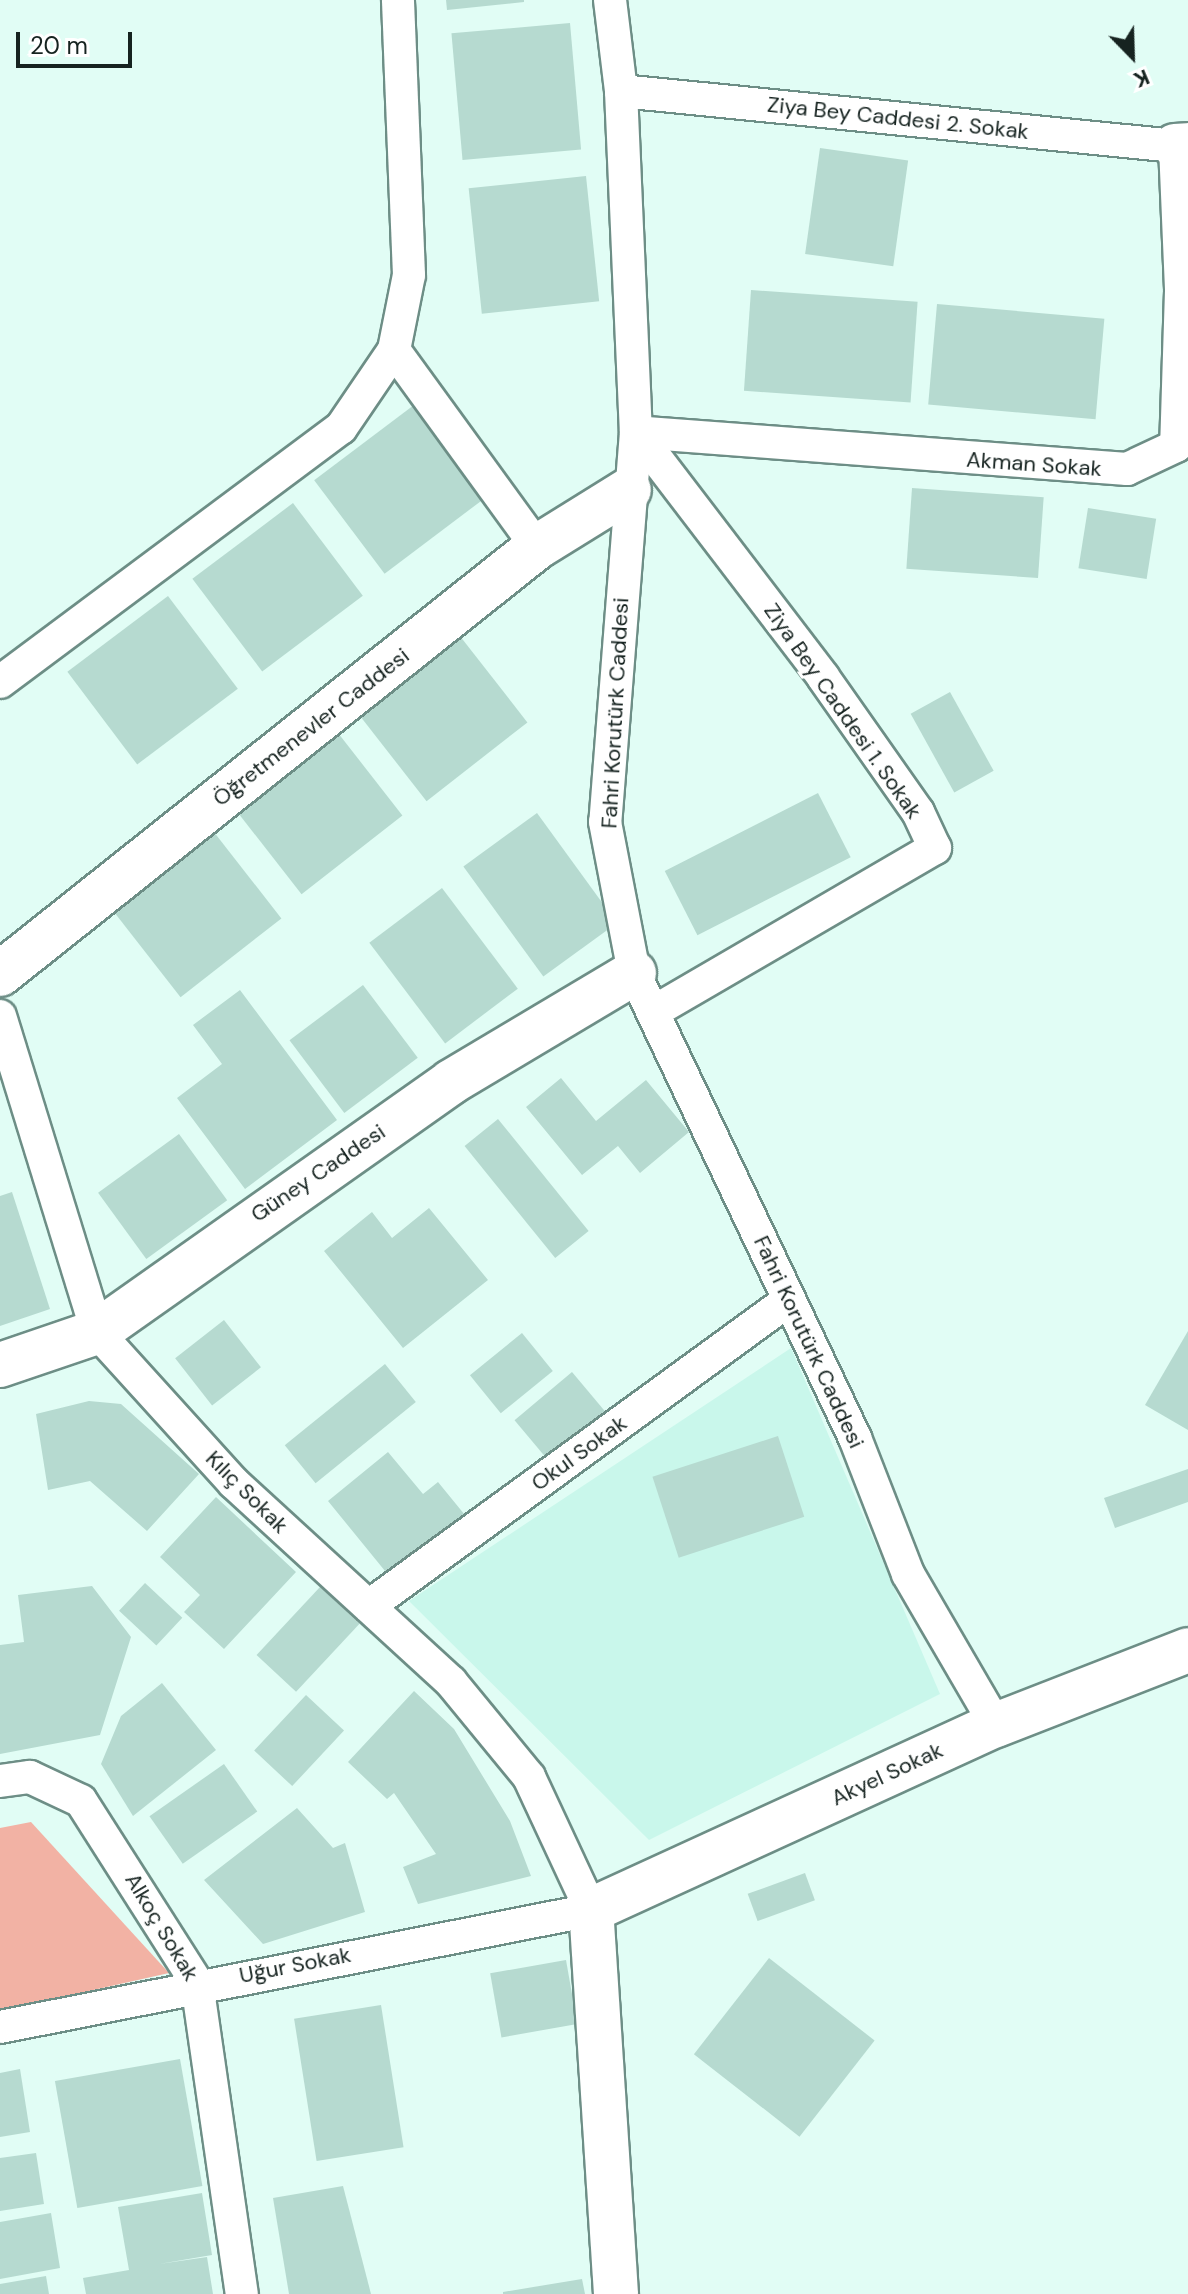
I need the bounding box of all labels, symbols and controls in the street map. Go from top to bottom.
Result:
scale bar [20,16,136,66]
north arrow [1092,16,1172,96]
text: 20 m [30,30,88,61]
text: K [1129,62,1154,95]
street label: Ziya Bey Caddesi 2. Sokak [766,91,1030,145]
street label: Akman Sokak [965,446,1103,482]
street label: Fahri Korutürk Caddesi [596,597,634,829]
street label: Ziya Bey Caddesi 1. Sokak [759,598,927,824]
street label: Öğretmenevler Caddesi [208,642,414,812]
street label: Güney Caddesi [246,1118,390,1228]
street label: Fahri Korutürk Caddesi [748,1232,870,1452]
street label: Okul Sokak [526,1410,632,1496]
street label: Kılıç Sokak [200,1445,294,1539]
street label: Akyel Sokak [827,1737,947,1811]
street label: Alkoç Sokak [119,1868,205,1986]
street label: Uğur Sokak [237,1941,353,1989]

